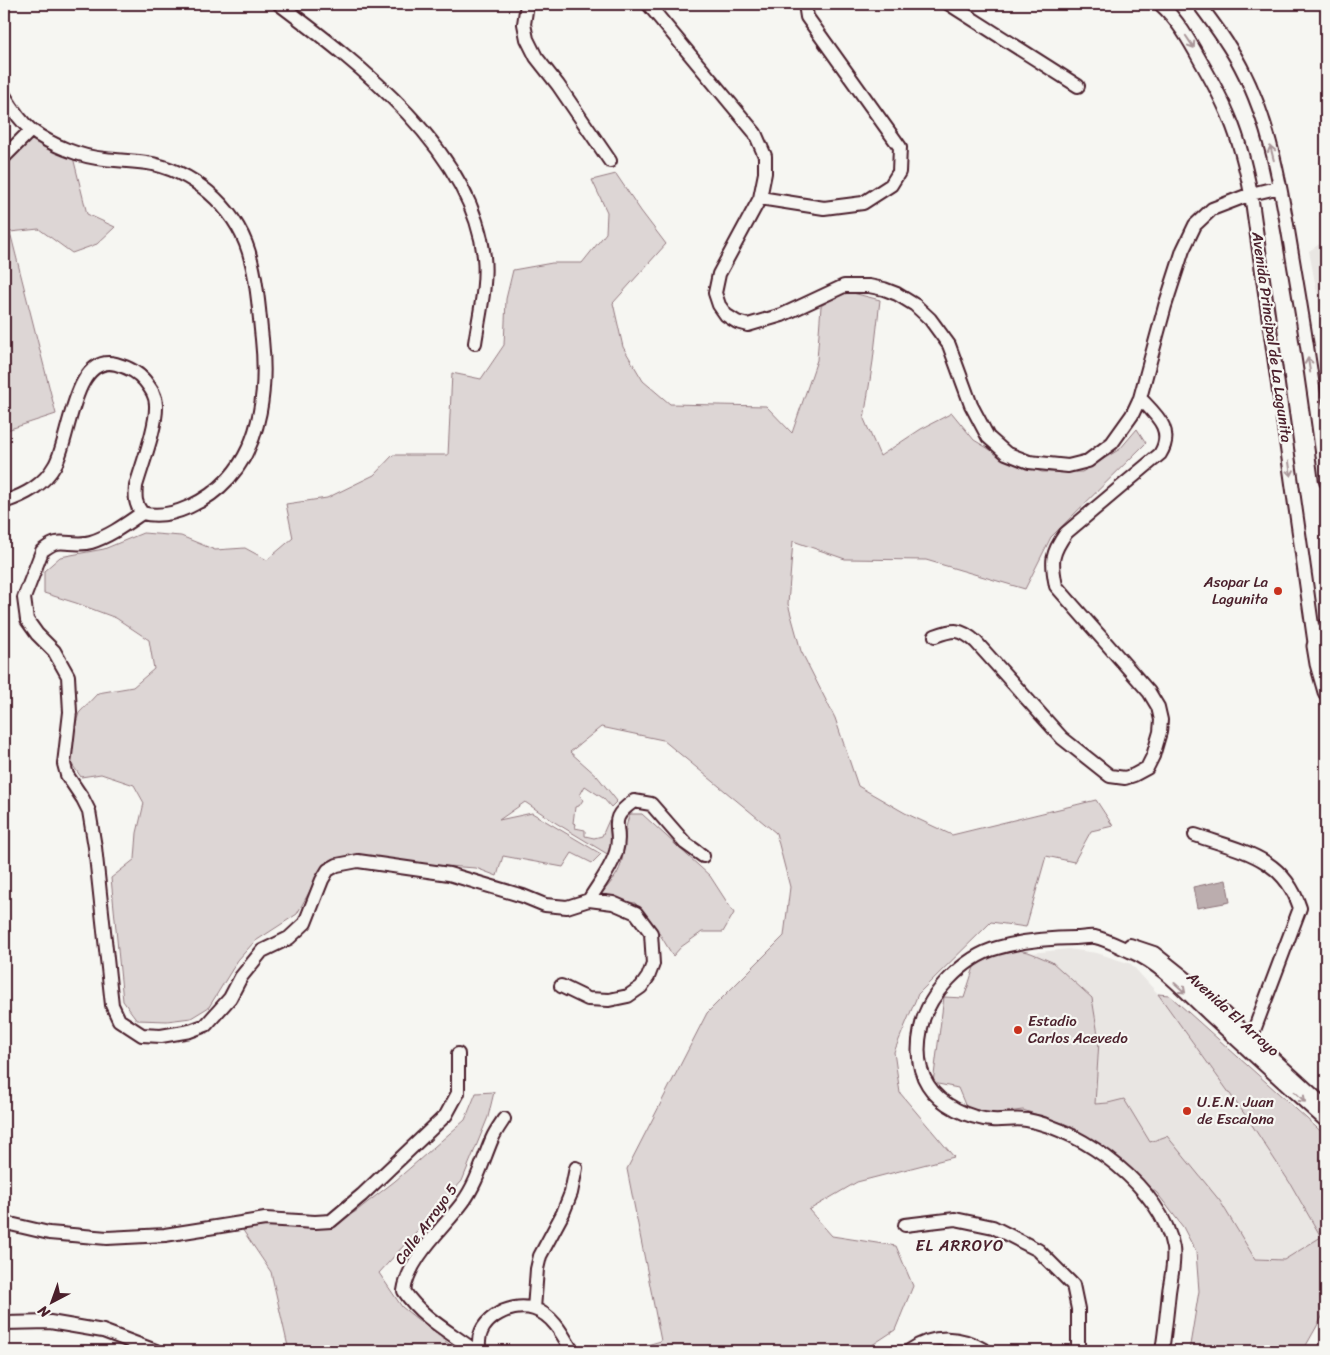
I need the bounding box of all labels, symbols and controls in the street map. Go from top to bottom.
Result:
one-way arrow [1184,35,1195,49]
one-way arrow [1267,146,1277,162]
street label: Avenida Principal de La Lagunita [1244,229,1300,445]
one-way arrow [1304,357,1314,373]
one-way arrow [1285,460,1295,476]
place label: Asopar La Lagunita [1203,569,1268,612]
marker: Asopar La Lagunita [1272,585,1284,597]
street label: Avenida El Arroyo [1180,964,1286,1063]
one-way arrow [1174,982,1187,994]
place label: Estadio Carlos Acevedo [1028,1008,1128,1051]
marker: Estadio Carlos Acevedo [1012,1024,1024,1036]
place label: U.E.N. Juan de Escalona [1197,1089,1275,1132]
one-way arrow [1294,1091,1306,1103]
marker: U.E.N. Juan de Escalona [1181,1105,1193,1117]
street label: Calle Arroyo 5 [388,1178,464,1270]
district label: EL ARROYO [916,1231,1004,1260]
north arrow [28,1278,78,1328]
text: N [32,1299,56,1325]

